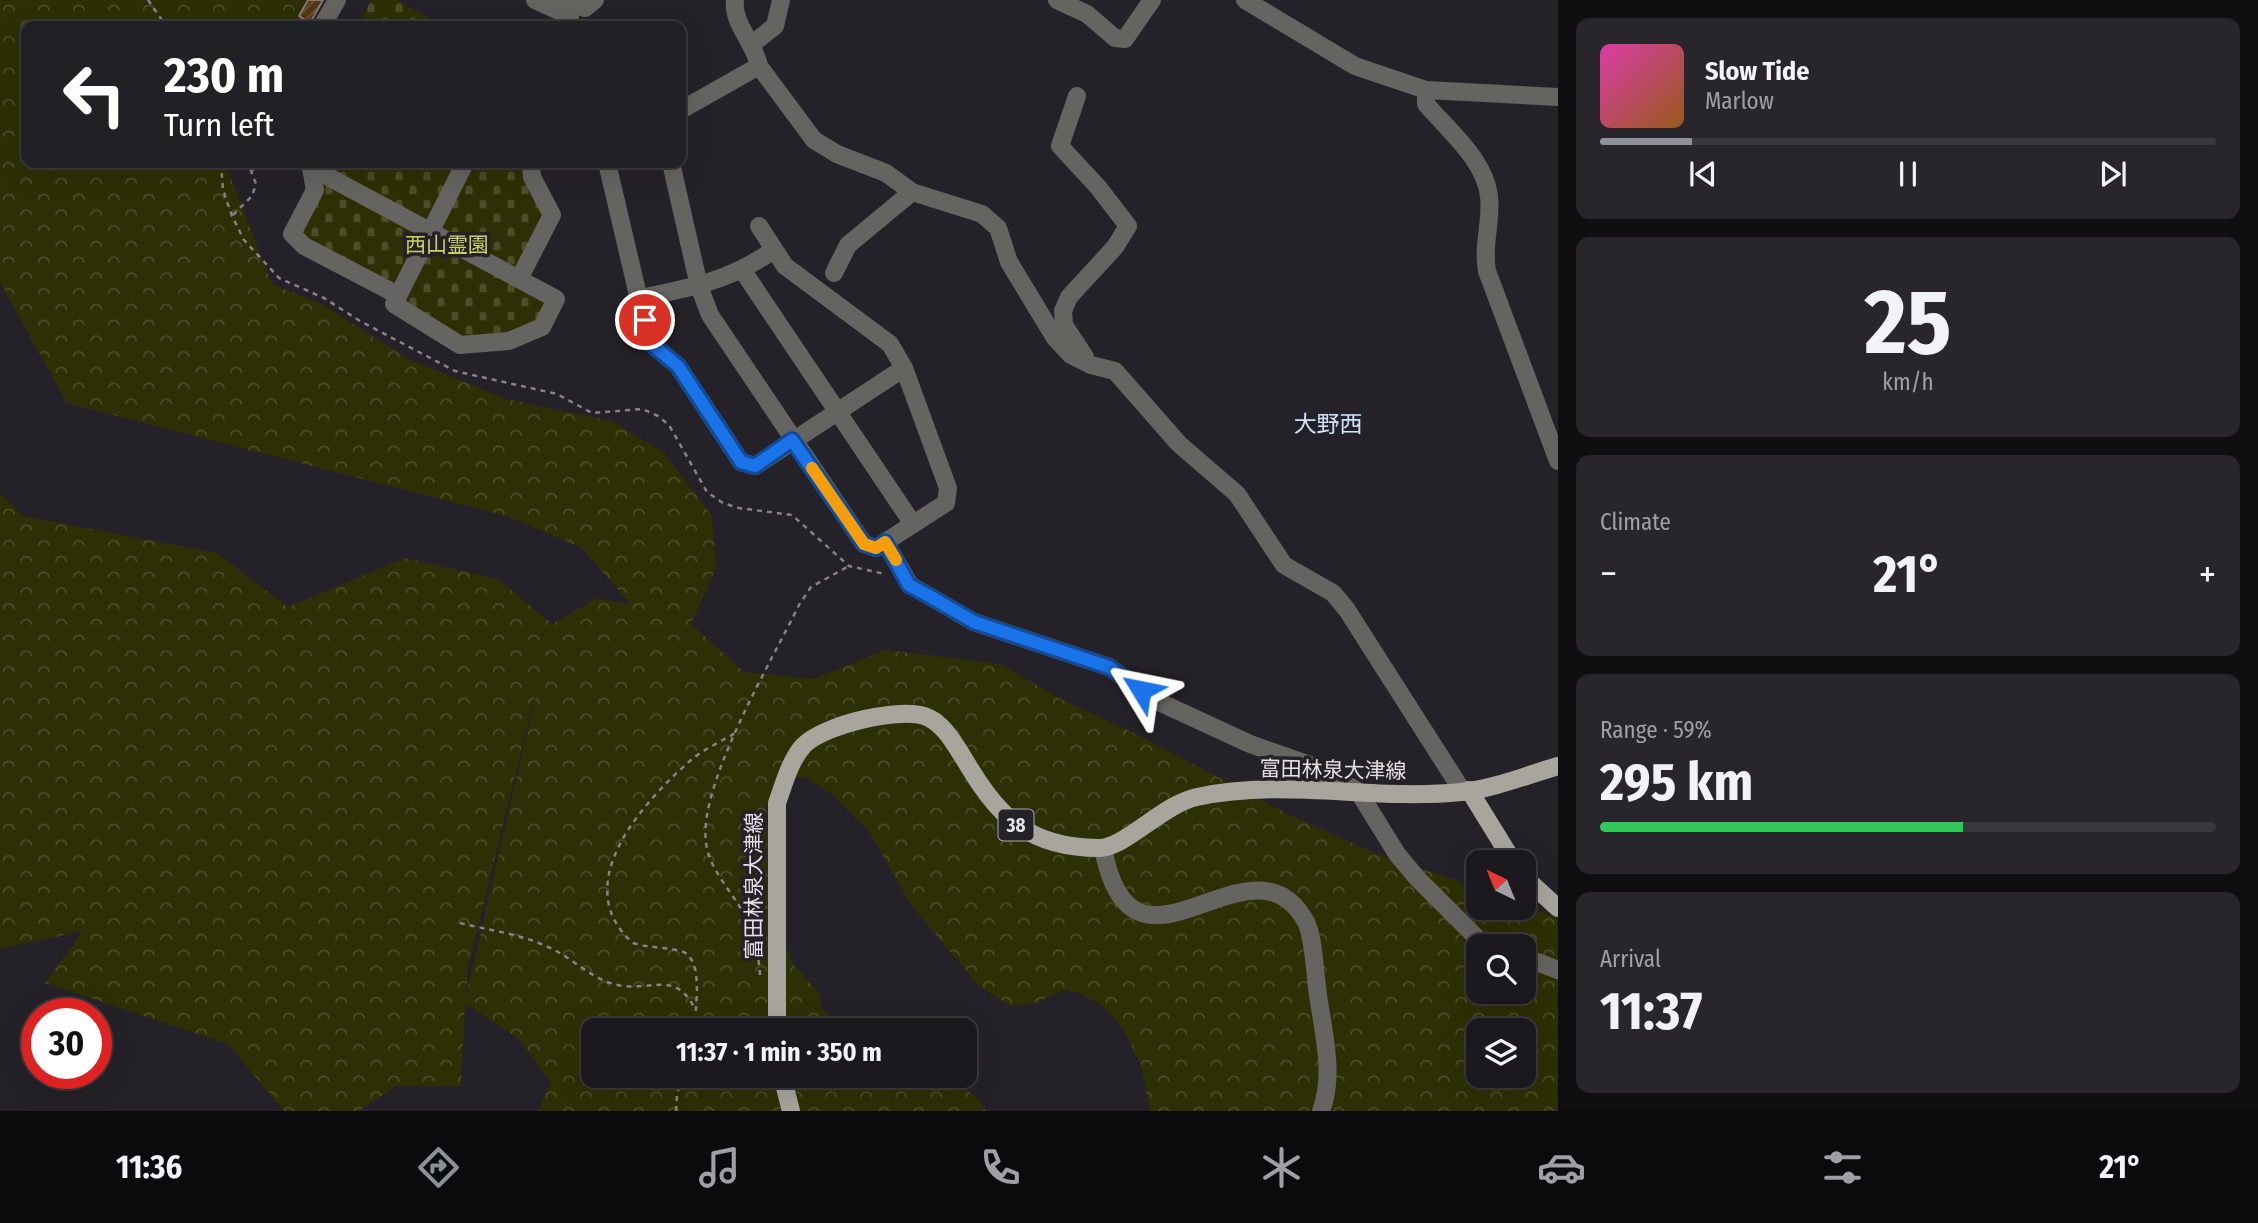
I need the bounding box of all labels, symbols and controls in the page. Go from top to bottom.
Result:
text: 230 m [164,46,284,105]
icon: left [49,49,140,140]
text: Slow Tide [1705,56,1809,87]
text: Marlow [1705,87,1774,115]
text: Turn left [164,106,274,144]
icon: previous [1684,155,1722,193]
icon: pause [1889,155,1927,193]
icon: next [2094,155,2132,193]
park label: 西山霊園 [405,232,489,258]
text: 25 [1865,268,1951,377]
pin [615,290,675,350]
icon: arrive [626,301,664,339]
text: km/h [1882,368,1934,396]
district label: 大野西 [1294,410,1363,438]
text: Climate [1600,508,1671,536]
text: 21° [1873,543,1943,606]
text: − [1600,551,1617,597]
text: + [2199,551,2216,597]
position arrow [1104,653,1178,727]
text: Range · 59% [1600,716,1712,744]
text: 295 km [1600,751,1753,814]
street label: 富田林泉大津線 [1259,756,1407,784]
road number: 38 [998,810,1034,840]
street label: 富田林泉大津線 [741,813,767,960]
north arrow [1466,850,1536,920]
map controls [1466,850,1536,1088]
button: search [1466,934,1536,1004]
text: Arrival [1600,945,1661,973]
text: 11:37 [1600,980,1702,1043]
speed limit sign: 30 [21,998,112,1089]
button: layers [1466,1018,1536,1088]
text: 11:37 · 1 min · 350 m [676,1037,882,1068]
icon: directions [414,1143,463,1192]
icon: music [695,1143,744,1192]
icon: phone [976,1143,1025,1192]
icon: climate [1257,1143,1306,1192]
icon: car [1537,1143,1586,1192]
icon: filters [1818,1143,1867,1192]
text: 11:36 [116,1148,182,1186]
text: 21° [2099,1148,2142,1186]

